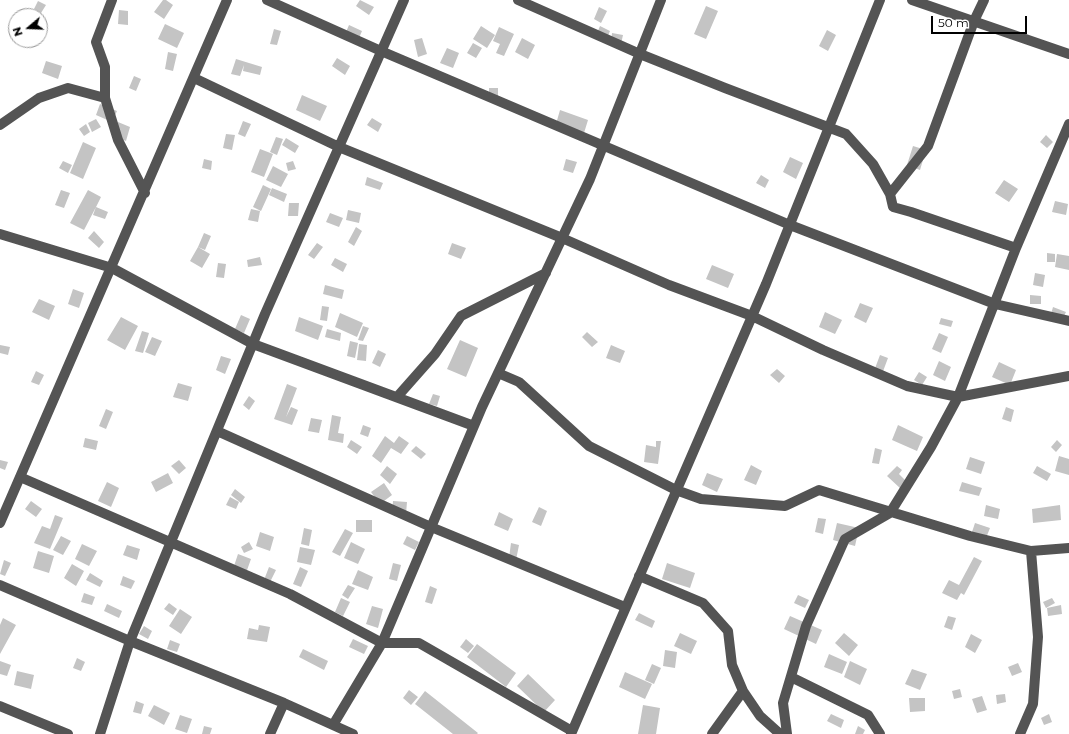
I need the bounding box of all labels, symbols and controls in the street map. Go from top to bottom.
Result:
north arrow [8,8,48,48]
scale bar [933,8,1029,34]
text: 50 m [938,15,969,30]
text: N [10,25,26,38]

